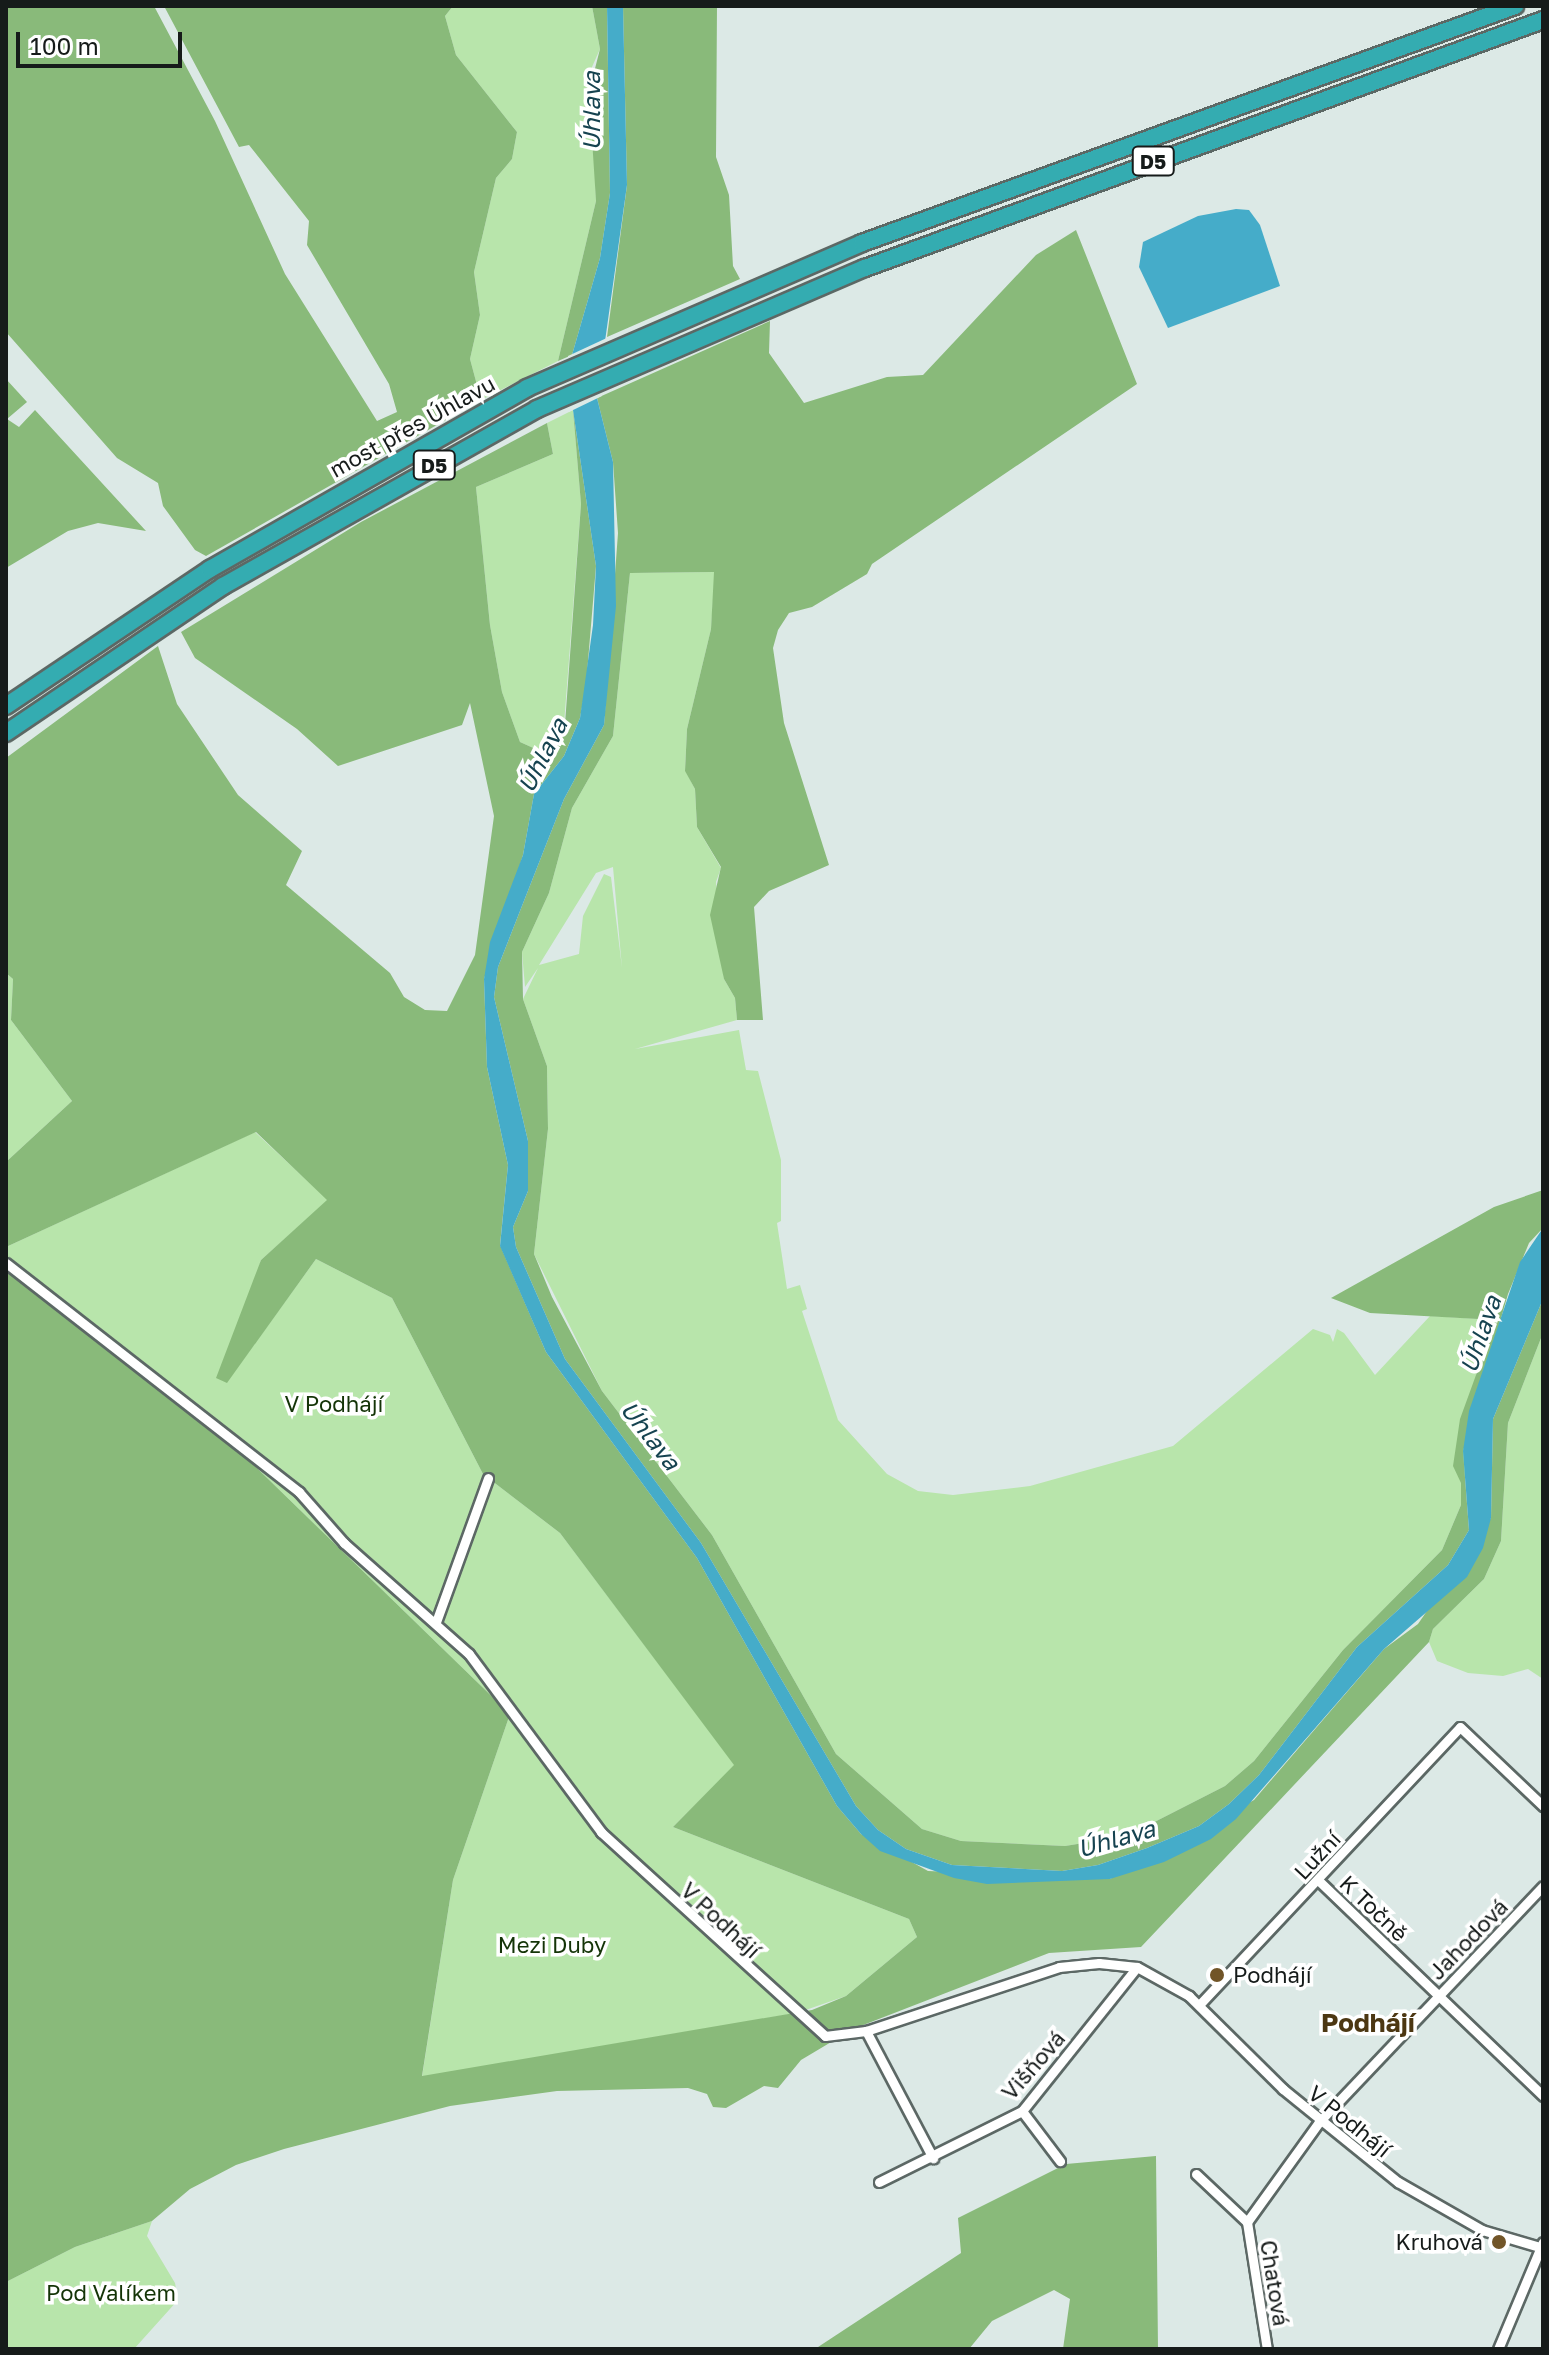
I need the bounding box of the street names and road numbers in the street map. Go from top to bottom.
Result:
road number: D5 [1131,145,1175,177]
street label: most přes Úhlavu [325,370,499,482]
road number: D5 [412,449,456,481]
street label: Lužní [1288,1825,1346,1885]
street label: K Točně [1335,1869,1413,1947]
street label: V Podhájí [676,1877,766,1963]
street label: Jahodová [1423,1893,1513,1985]
street label: Višňová [996,2025,1070,2105]
street label: V Podhájí [1303,2080,1397,2162]
street label: Chatová [1255,2238,1295,2328]

